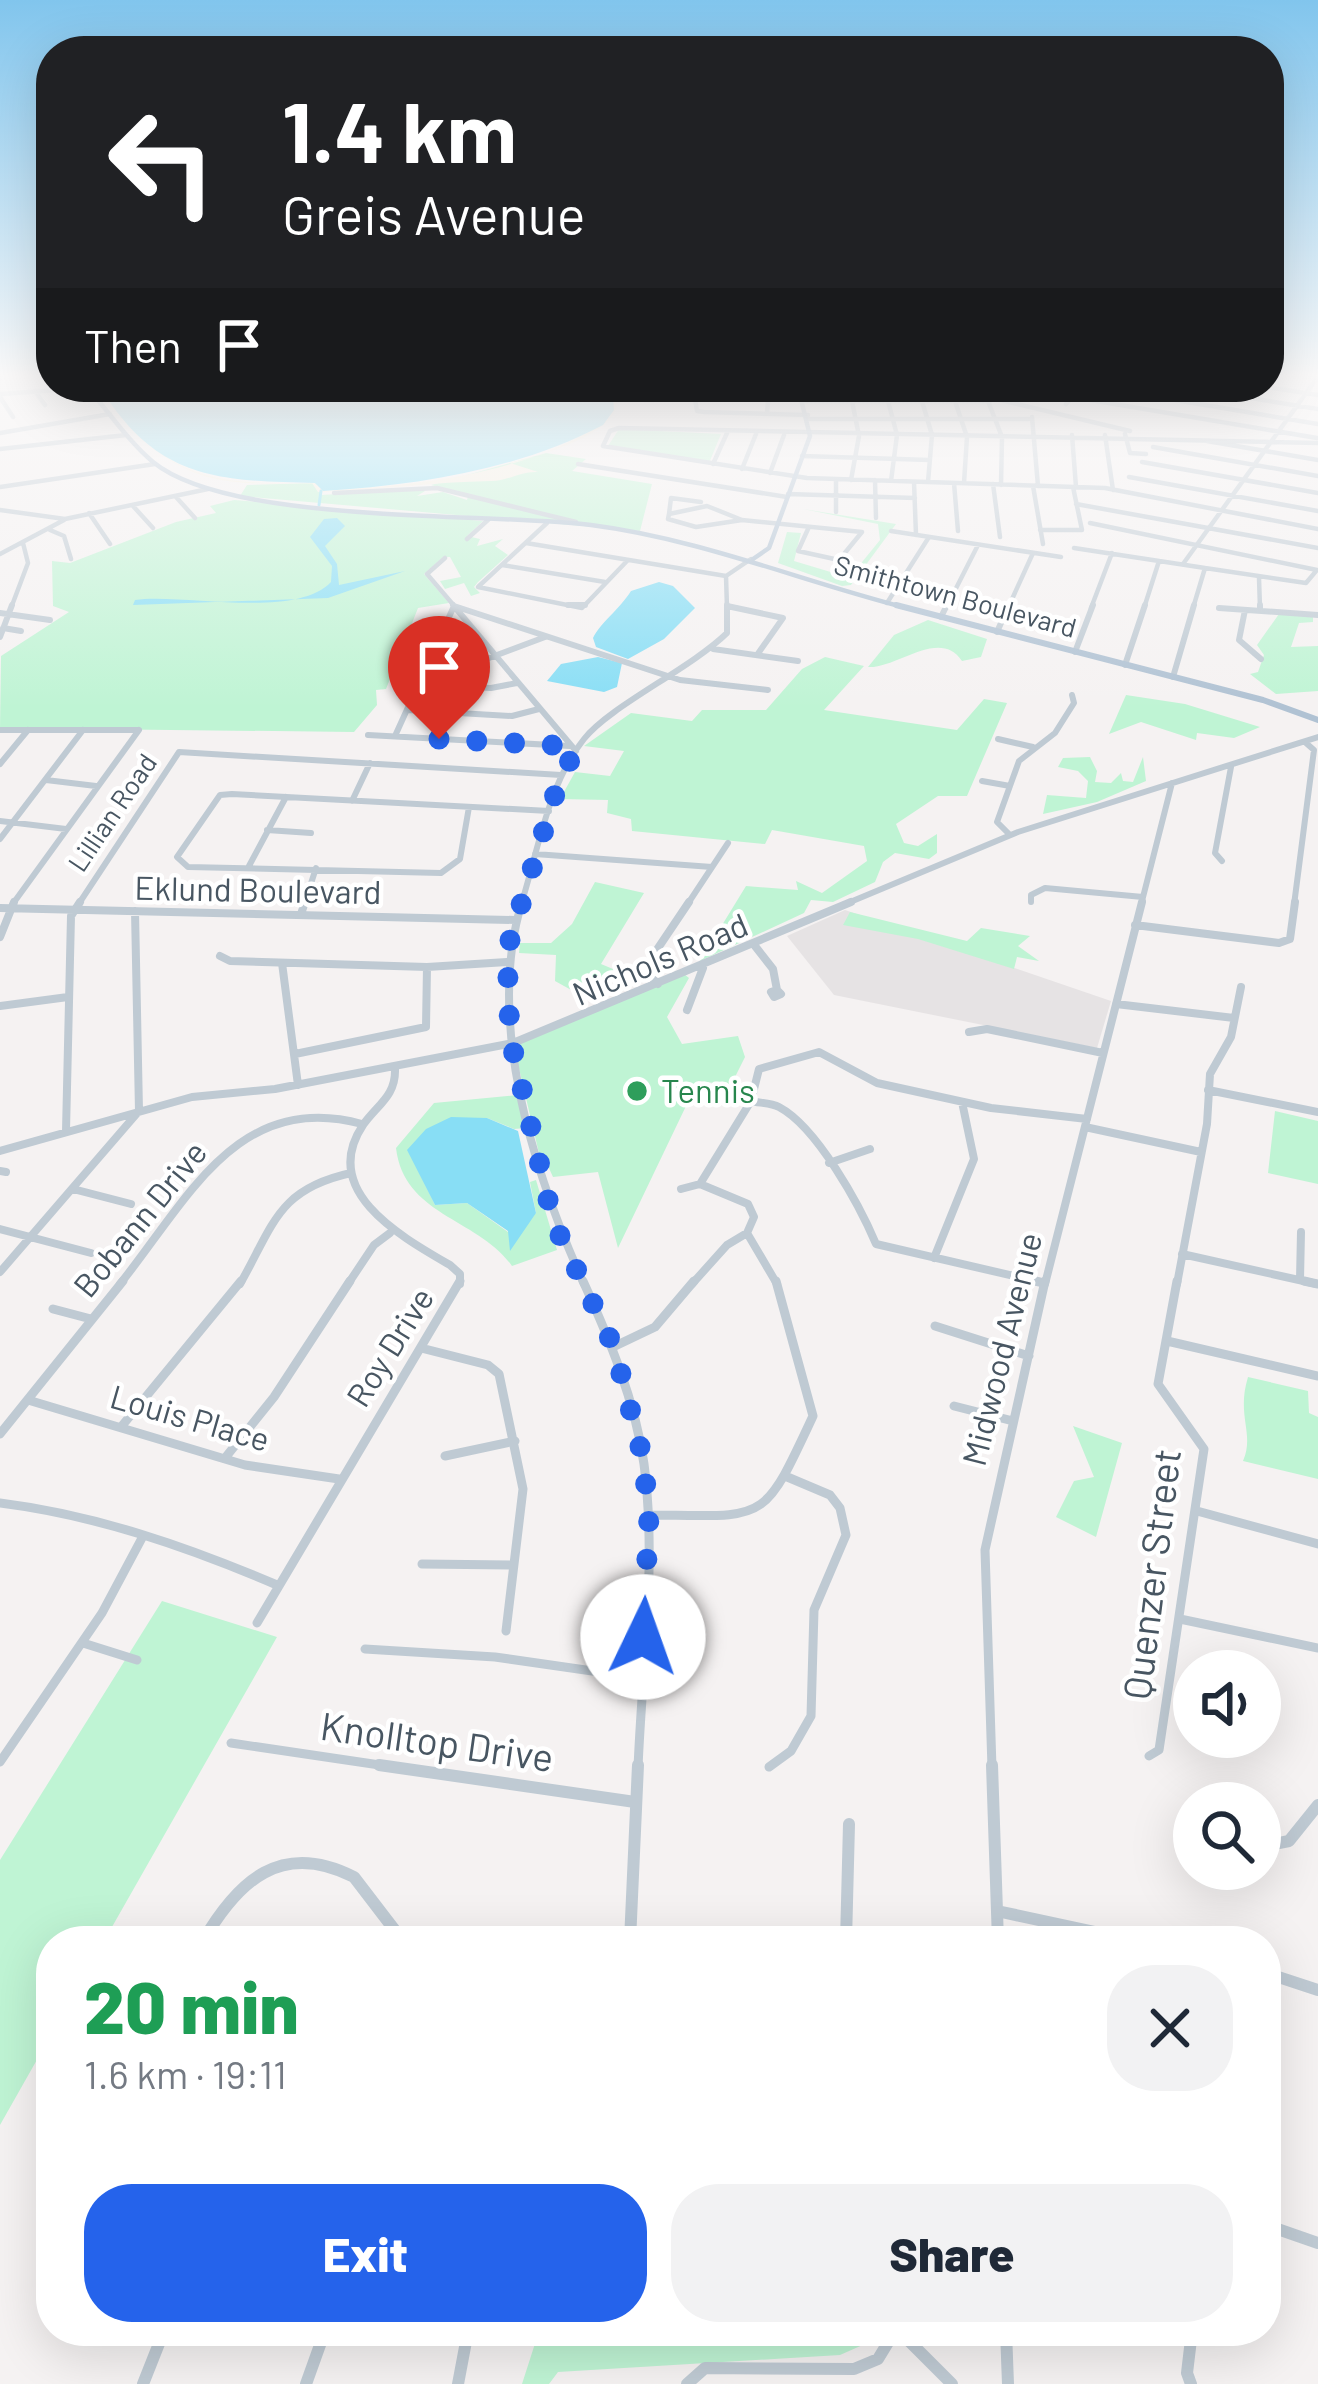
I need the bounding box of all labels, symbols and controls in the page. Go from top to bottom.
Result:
text: 1.4 km [282,79,517,180]
icon: left [84,84,240,240]
text: Greis Avenue [282,181,585,246]
icon: arrive [206,312,272,378]
text: Then [84,318,182,372]
street label: Smithtown Boulevard [831,547,1080,643]
pin [388,616,490,739]
icon: arrive [406,634,472,700]
street label: Lillian Road [60,747,162,877]
street label: Eklund Boulevard [134,867,382,911]
street label: Nichols Road [566,903,753,1013]
place label: Tennis [661,1070,755,1110]
marker: Tennis [624,1078,650,1104]
street label: Bobann Drive [64,1132,214,1305]
street label: Midwood Avenue [953,1228,1049,1469]
street label: Roy Drive [337,1280,441,1413]
street label: Louis Place [106,1375,275,1459]
street label: Quenzer Street [1112,1446,1189,1702]
position arrow [580,1574,706,1700]
map controls [1173,1650,1281,1890]
button: sound [1173,1650,1281,1758]
street label: Knolltop Drive [318,1701,557,1780]
button: search [1173,1782,1281,1890]
text: 20 min [84,1962,299,2048]
button: close [1107,1965,1233,2091]
text: 1.6 km · 19:11 [84,2050,287,2097]
button: Exit [84,2184,647,2322]
button: Share [671,2184,1233,2322]

